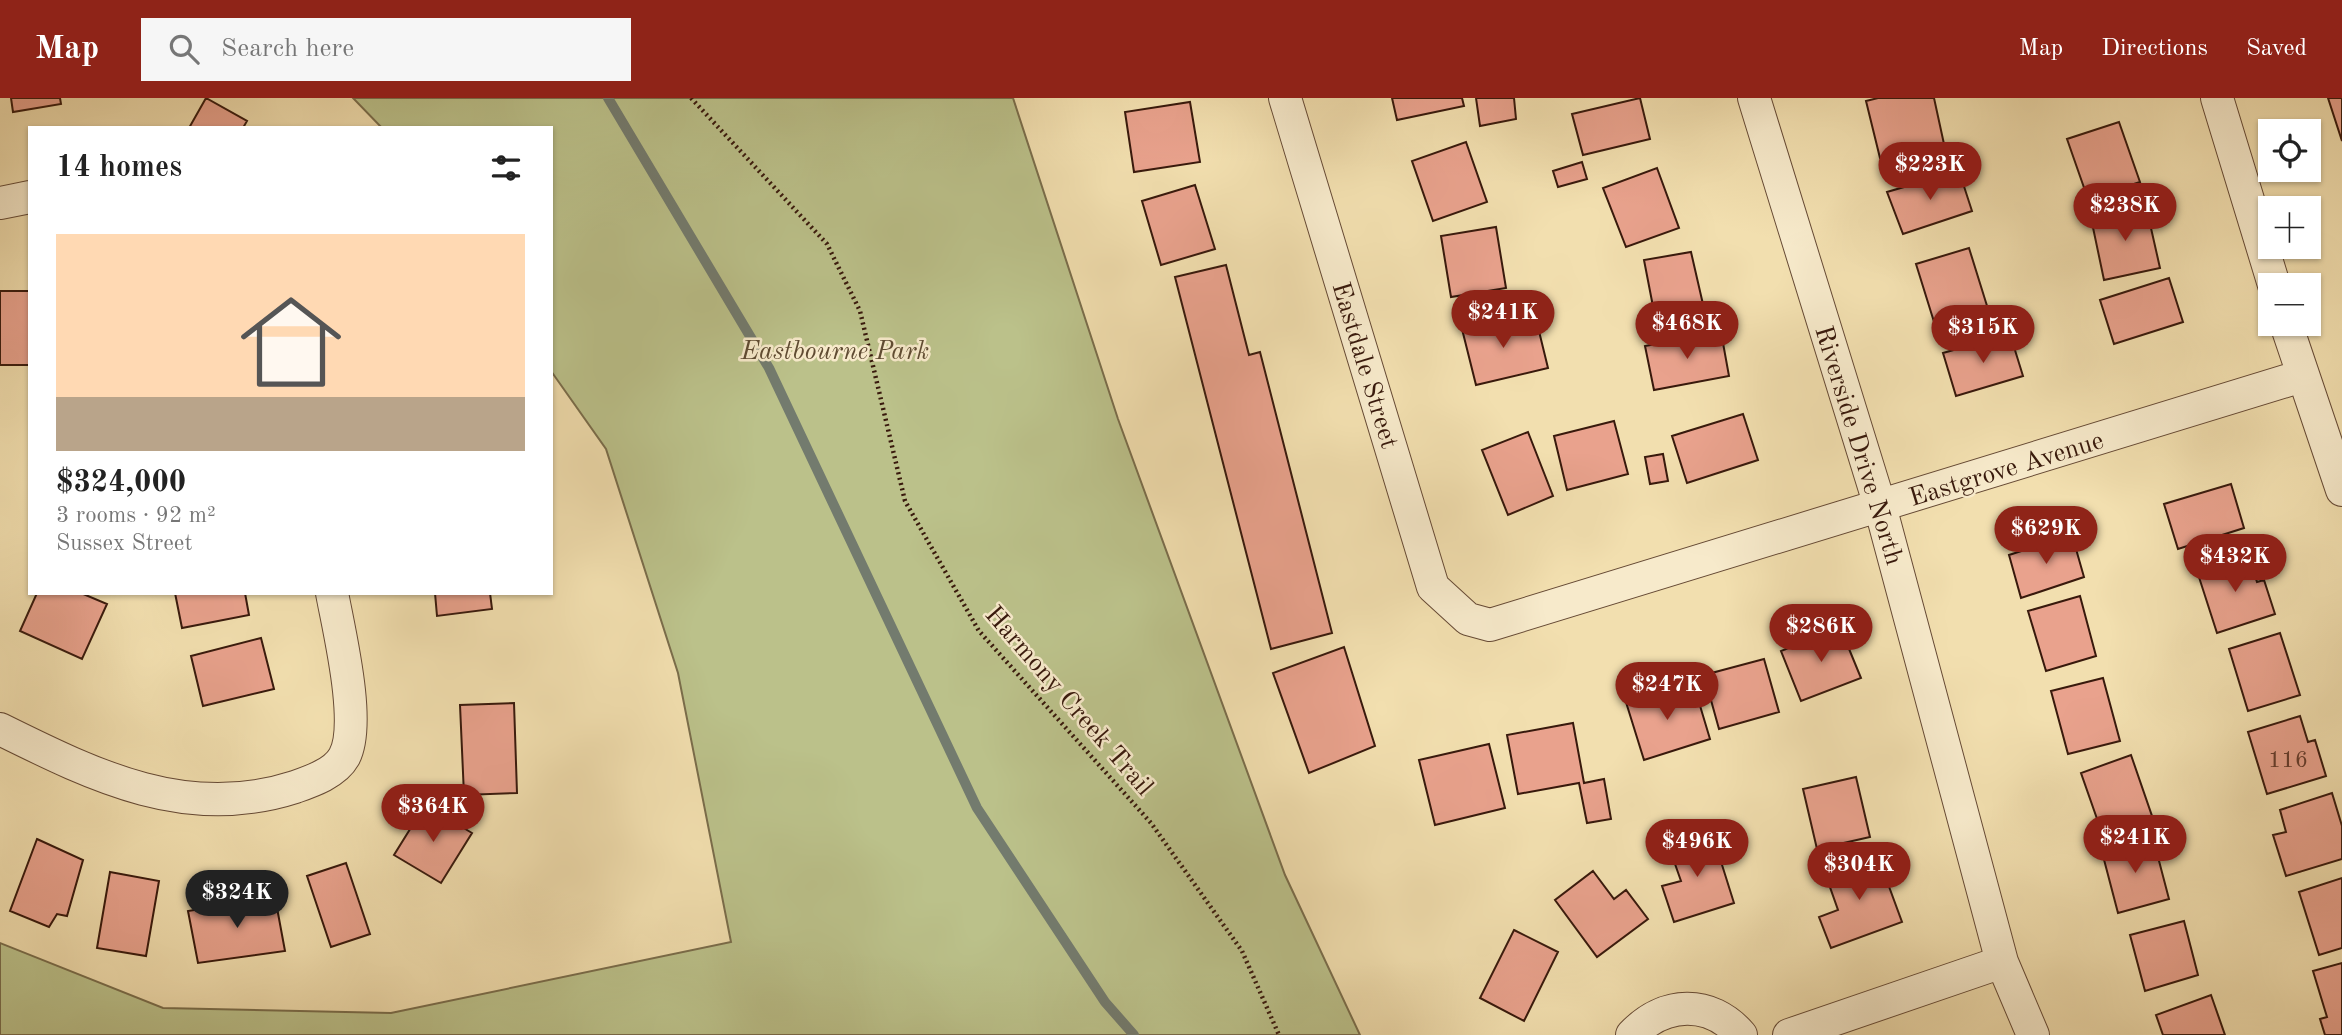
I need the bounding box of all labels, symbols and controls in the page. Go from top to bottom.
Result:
search box [141,18,631,81]
icon: search [165,30,203,68]
text: Map [35,33,99,66]
text: Search here [221,36,354,62]
text: Map [2019,37,2063,61]
text: Directions [2101,37,2208,61]
text: Saved [2246,37,2307,61]
map controls [2258,119,2321,336]
button: locate [2258,119,2321,182]
pin: $223K [1881,142,1979,202]
icon: filters [487,149,525,187]
text: 14 homes [56,153,182,183]
text: $223K [1894,153,1966,176]
pin: $238K [2076,184,2174,243]
text: $238K [2089,194,2161,217]
button: + [2258,196,2321,259]
button: − [2258,273,2321,336]
icon: home [228,279,354,405]
street label: Eastdale Street [1326,279,1402,452]
pin: $241K [1454,290,1552,350]
text: $241K [1467,301,1539,324]
pin: $468K [1638,302,1736,361]
pin: $315K [1934,306,2032,365]
text: $468K [1651,312,1723,335]
text: $315K [1947,316,2019,339]
street label: Riverside Drive North [1809,323,1907,568]
park label: Eastbourne Park [740,339,929,365]
street label: Eastgrove Avenue [1906,428,2107,512]
text: $324,000 [56,468,186,498]
text: 3 rooms · 92 m² [56,504,216,527]
pin: $629K [1997,506,2095,566]
text: $629K [2010,517,2082,540]
text: Sussex Street [56,532,192,555]
pin: $432K [2186,534,2284,594]
text: $432K [2199,545,2271,568]
street label: Harmony Creek Trail [979,602,1158,801]
pin: $286K [1772,604,1870,664]
text: $286K [1785,615,1857,638]
pin: $247K [1618,662,1716,722]
text: $247K [1631,673,1703,696]
house number: 116 [2268,749,2308,772]
pin: $364K [384,784,482,844]
text: $364K [397,795,469,818]
pin: $241K [2086,816,2184,875]
pin: $496K [1648,820,1746,879]
text: $241K [2099,826,2171,849]
text: $496K [1661,830,1733,853]
pin: $304K [1810,842,1908,902]
text: $304K [1823,853,1895,876]
pin: $324K [188,870,286,930]
text: $324K [201,881,273,904]

